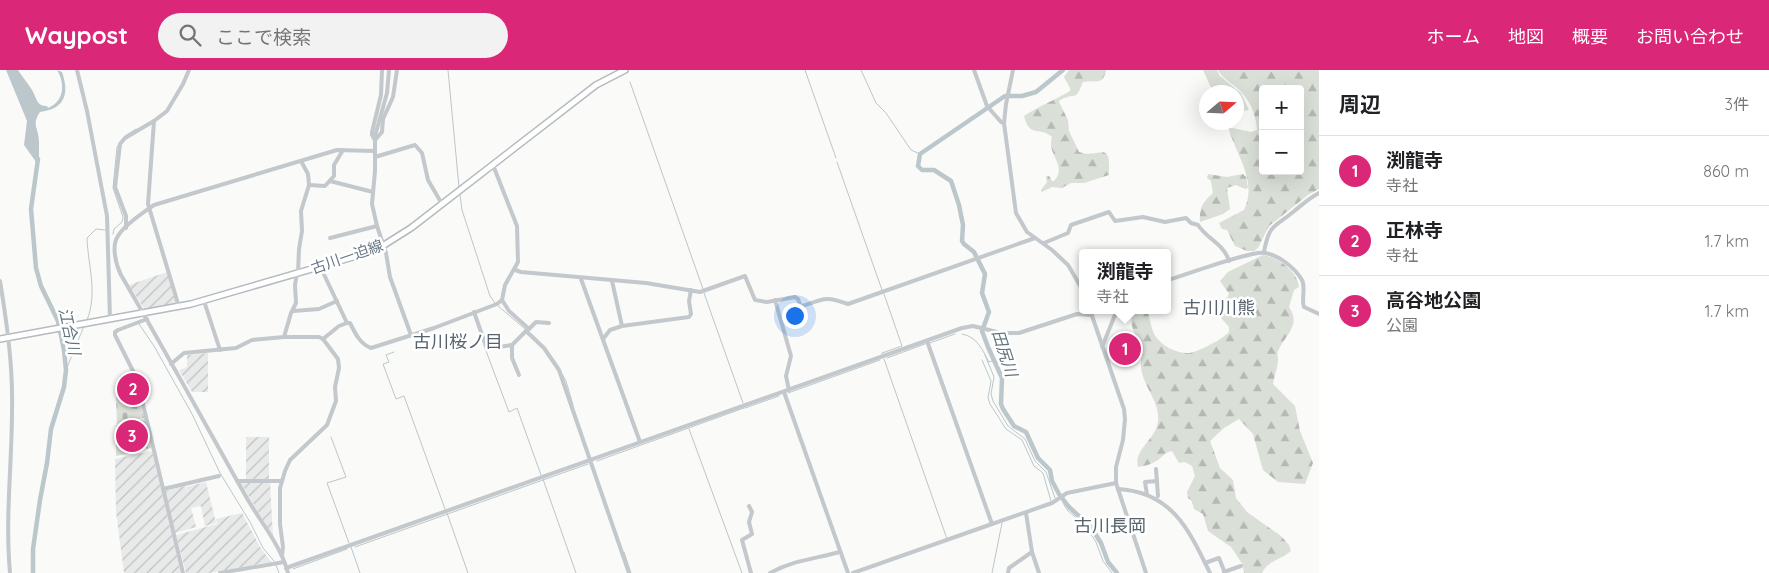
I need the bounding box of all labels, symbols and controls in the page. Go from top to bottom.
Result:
search box [158,13,508,58]
text: Waypost [25,20,128,50]
icon: search [176,21,204,49]
text: ここで検索 [216,25,311,49]
text: ホーム [1427,25,1480,48]
text: 地図 [1508,25,1544,48]
text: 概要 [1572,25,1608,48]
text: お問い合わせ [1636,25,1744,48]
north arrow [1199,85,1244,130]
map controls [1259,85,1304,175]
button: + [1259,85,1304,130]
text: 周辺 [1339,91,1381,117]
text: 3件 [1725,94,1749,114]
button: − [1259,130,1304,175]
text: 渕龍寺 [1386,148,1443,172]
text: 1 [1352,161,1358,181]
text: 860 m [1703,161,1749,181]
text: 寺社 [1386,175,1418,195]
text: 正林寺 [1386,218,1443,242]
text: 2 [1350,231,1360,251]
text: 1.7 km [1704,231,1749,251]
street label: 古川一迫線 [308,235,385,278]
text: 寺社 [1386,245,1418,265]
popup [1079,249,1171,314]
text: 渕龍寺 [1096,259,1154,283]
text: 寺社 [1096,286,1129,306]
text: 高谷地公園 [1386,288,1481,312]
district label: 古川川熊 [1183,296,1255,319]
text: 3 [1351,301,1359,321]
text: 1.7 km [1704,301,1749,321]
your location [782,303,808,329]
water label: 江合川 [55,305,86,359]
text: 公園 [1386,315,1418,335]
water label: 田尻川 [988,327,1023,381]
district label: 古川桜ノ目 [413,330,503,353]
pin: 1 [1109,330,1141,368]
pin: 2 [117,370,149,408]
pin: 3 [116,417,148,455]
district label: 古川長岡 [1074,514,1146,537]

